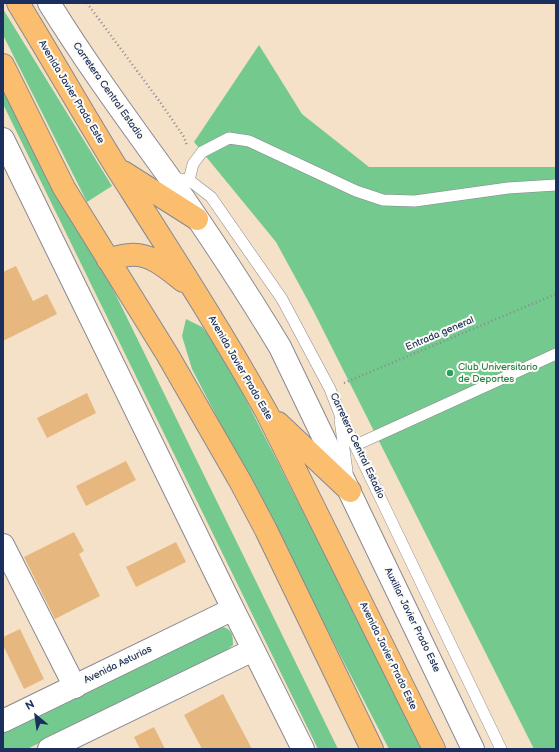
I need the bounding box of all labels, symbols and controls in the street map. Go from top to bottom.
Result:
street label: Avenida Javier Prado Este [35,38,107,146]
street label: Carretera Central Estadio [70,40,146,142]
street label: Avenida Javier Prado Este [205,314,275,422]
street label: Entrada general [404,314,476,354]
place label: Club Universitario de Deportes [458,361,538,384]
marker: Club Universitario de Deportes [445,368,455,378]
street label: Carretera Central Estadio [327,391,387,501]
street label: Auxiliar Javier Prado Este [381,566,443,674]
street label: Avenida Javier Prado Este [357,600,419,712]
street label: Avenida Asturias [82,643,154,687]
north arrow [16,696,56,736]
text: N [23,697,37,713]

